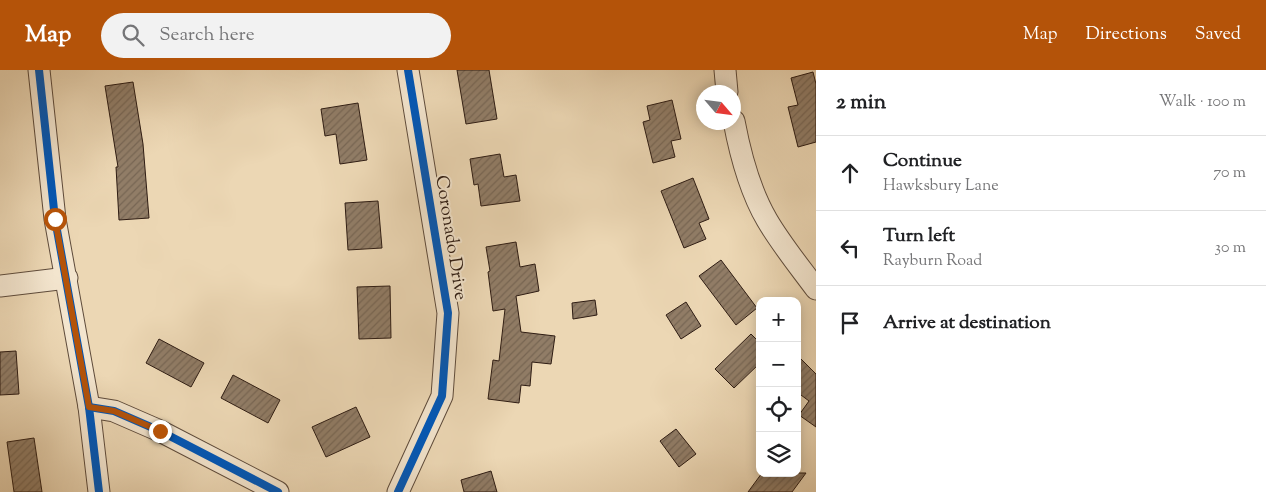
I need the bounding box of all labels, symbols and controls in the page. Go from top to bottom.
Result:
search box [101,13,451,58]
text: Map [25,18,71,52]
icon: search [119,21,147,49]
text: Search here [159,22,255,49]
text: Map [1023,22,1058,48]
text: Directions [1086,22,1167,48]
text: Saved [1195,22,1241,48]
north arrow [696,85,741,130]
text: 2 min [836,88,886,118]
text: Walk · 100 m [1159,91,1246,114]
text: Continue [883,148,962,175]
icon: ahead [836,159,864,187]
text: 70 m [1213,162,1246,185]
street label: Coronado Drive [427,174,473,302]
text: Hawksbury Lane [883,175,999,198]
route start [44,208,67,231]
text: Turn left [883,223,955,250]
icon: left [836,234,864,262]
text: 30 m [1215,237,1246,260]
text: Rayburn Road [883,250,982,273]
map controls [756,297,801,477]
button: + [756,297,801,342]
icon: arrive [836,309,864,337]
text: Arrive at destination [883,310,1051,337]
button: − [756,342,801,387]
button: locate [756,387,801,432]
route end [149,420,172,443]
button: layers [756,432,801,477]

